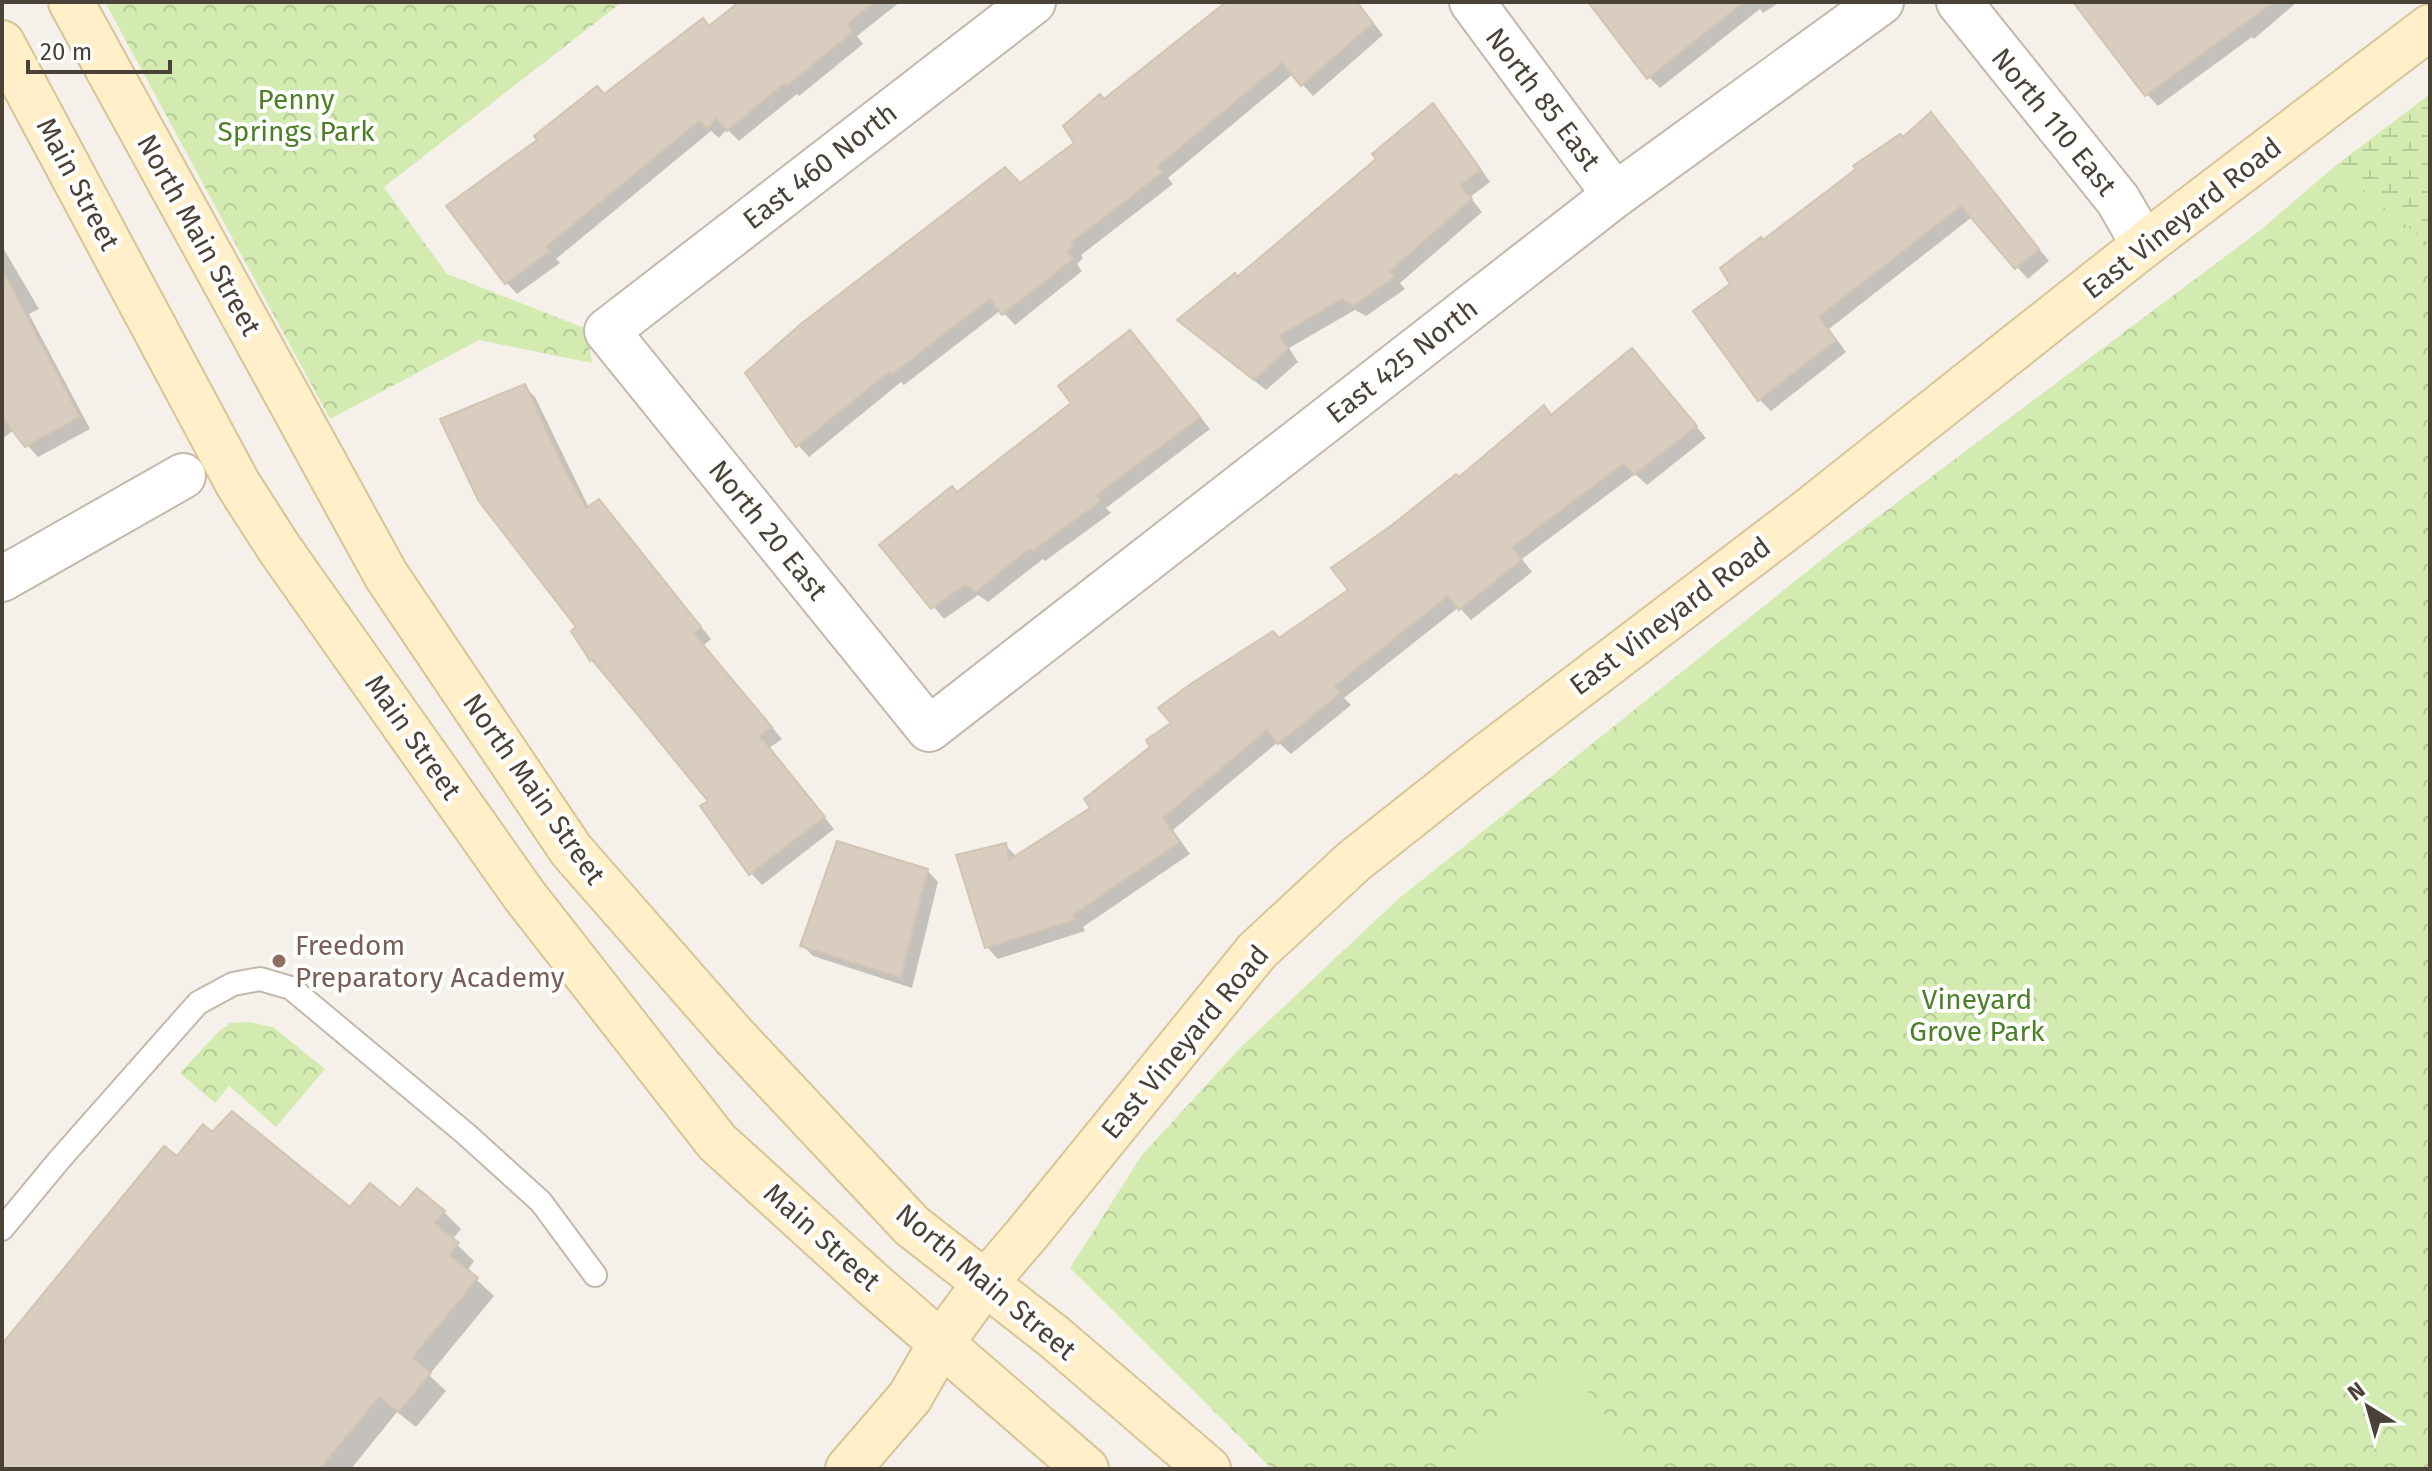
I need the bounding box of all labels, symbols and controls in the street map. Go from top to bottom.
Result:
street label: North 85 East [1479,21,1608,177]
scale bar [28,24,170,74]
text: 20 m [40,38,92,66]
street label: North 110 East [1985,42,2124,203]
park label: Penny Springs Park [218,83,375,148]
street label: East 460 North [737,96,903,236]
street label: Main Street [29,112,127,256]
street label: North Main Street [130,129,268,342]
street label: East Vineyard Road [2076,130,2288,306]
street label: East 425 North [1320,292,1484,430]
street label: North 20 East [702,454,835,607]
street label: East Vineyard Road [1563,530,1777,702]
street label: Main Street [358,668,469,806]
street label: North Main Street [456,687,613,891]
place label: Freedom Preparatory Academy [295,929,565,994]
street label: East Vineyard Road [1094,939,1276,1145]
marker: Freedom Preparatory Academy [270,952,288,970]
park label: Vineyard Grove Park [1909,983,2045,1048]
street label: Main Street [757,1176,887,1298]
street label: North Main Street [889,1197,1083,1367]
north arrow [2328,1367,2408,1447]
text: N [2342,1376,2370,1407]

